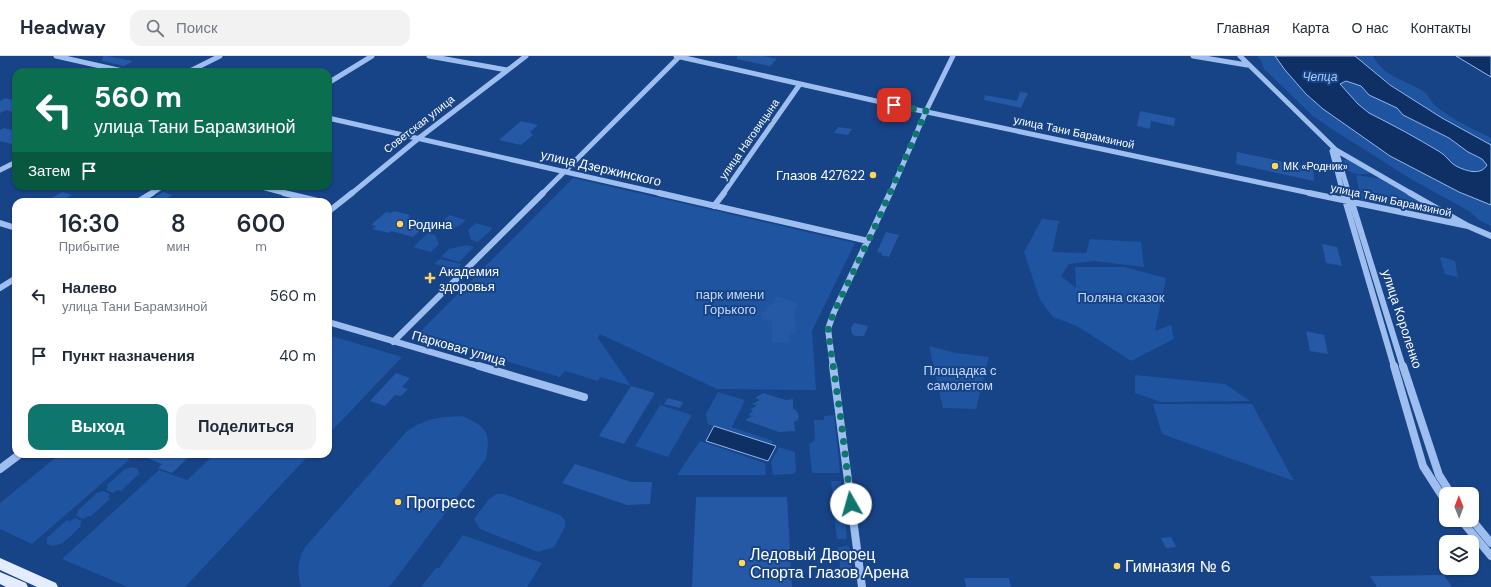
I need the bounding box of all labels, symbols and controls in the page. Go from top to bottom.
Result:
search box [130,10,410,46]
text: Headway [20,15,106,40]
icon: search [144,17,166,39]
text: Поиск [176,18,218,38]
text: Главная [1217,19,1270,37]
text: Карта [1292,19,1329,37]
text: О нас [1351,19,1389,37]
text: Контакты [1411,19,1471,37]
water label: Чепца [1302,69,1338,85]
text: 560 m [94,79,182,116]
icon: left [28,84,80,136]
pin [877,88,911,122]
street label: Советская улица [381,91,458,156]
icon: arrive [883,94,905,116]
street label: улица Наговицына [716,95,783,182]
street label: улица Тани Барамзиной [1012,112,1136,152]
text: улица Тани Барамзиной [94,115,296,139]
street label: улица Дзержинского [539,146,663,190]
place label: МК «Родник» [1283,159,1348,173]
icon: arrive [78,160,100,182]
text: Затем [28,161,70,181]
marker: МК «Родник» [1270,161,1280,171]
place label: Глазов 427622 [776,167,865,184]
marker: Глазов 427622 [868,170,878,180]
street label: улица Тани Барамзиной [1329,180,1453,220]
text: 16:30 [59,208,119,239]
text: 8 [171,208,186,239]
text: 600 [237,208,285,239]
place label: Родина [408,216,453,233]
marker: Родина [395,219,405,229]
text: Прибытие [59,238,120,255]
text: мин [166,238,190,255]
text: m [255,238,267,255]
place label: Академия здоровья [439,263,499,295]
street label: улица Короленко [1378,267,1426,371]
marker: Академия здоровья [424,272,436,284]
text: Налево [62,278,117,298]
icon: left [28,285,50,307]
text: 560 m [270,286,316,306]
park label: парк имени Горького [696,286,764,318]
park label: Поляна сказок [1077,289,1165,306]
text: улица Тани Барамзиной [62,298,208,315]
street label: Парковая улица [410,326,509,370]
icon: arrive [28,345,50,367]
text: Пункт назначения [62,346,195,366]
text: 40 m [279,346,316,366]
park label: Площадка с самолетом [924,362,997,394]
button: Выход [28,404,168,450]
button: Поделиться [176,404,316,450]
position arrow [830,483,872,525]
north arrow [1439,487,1479,527]
map controls [1439,487,1479,575]
place label: Прогресс [406,492,475,513]
marker: Прогресс [393,497,403,507]
button: layers [1439,535,1479,575]
place label: Ледовый Дворец Спорта Глазов Арена [750,544,909,583]
place label: Гимназия № 6 [1125,556,1231,577]
marker: Ледовый Дворец Спорта Глазов Арена [737,558,747,568]
marker: Гимназия № 6 [1112,561,1122,571]

